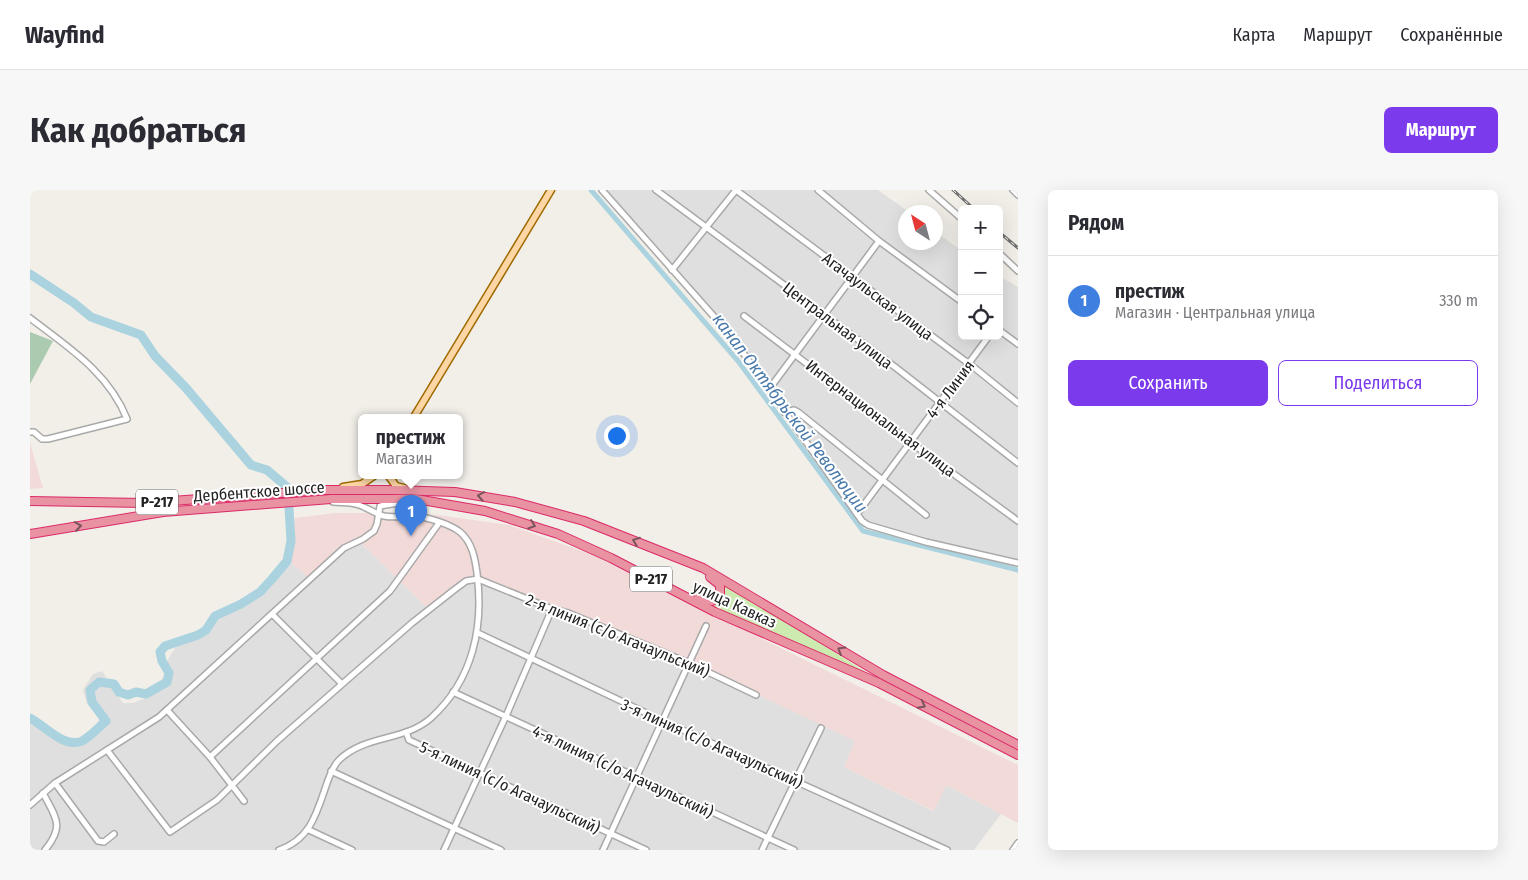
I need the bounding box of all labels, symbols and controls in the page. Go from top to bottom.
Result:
text: Wayfind [25,21,105,49]
text: Карта [1232,24,1275,46]
text: Маршрут [1303,24,1372,46]
text: Сохранённые [1400,24,1503,46]
button: Маршрут [1384,107,1498,153]
text: Как добраться [30,109,247,151]
north arrow [898,205,943,250]
map controls [958,205,1003,340]
button: + [958,205,1003,250]
text: Рядом [1068,210,1124,236]
street label: Агачаульская улица [819,249,937,344]
button: − [958,250,1003,295]
street label: Центральная улица [779,278,896,373]
text: престиж [1115,280,1185,303]
text: 1 [1081,291,1087,310]
text: 330 m [1439,291,1478,310]
button: locate [958,295,1003,340]
text: Магазин · Центральная улица [1115,303,1315,322]
water label: канал Октябрьской Революции [708,309,872,517]
street label: Интернациональная улица [802,356,960,481]
street label: 4-я Линия [922,356,979,422]
button: Сохранить [1068,360,1268,406]
button: Поделиться [1278,360,1478,406]
popup [358,414,463,479]
your location [604,423,630,449]
text: престиж [376,426,445,449]
text: Магазин [376,449,433,468]
street label: Дербентское шоссе [192,477,325,506]
road number: Р-217 [136,490,178,514]
one-way arrow [476,492,485,502]
pin: 1 [395,495,427,536]
one-way arrow [528,519,536,529]
one-way arrow [74,521,82,531]
one-way arrow [632,537,641,547]
road number: Р-217 [630,566,672,592]
street label: улица Кавказ [690,577,780,632]
street label: 2-я линия (с/о Агачаульский) [523,590,713,681]
one-way arrow [837,647,847,656]
street label: 3-я линия (с/о Агачаульский) [618,695,806,792]
one-way arrow [917,699,926,709]
street label: 4-я линия (с/о Агачаульский) [529,721,717,822]
street label: 5-я линия (с/о Агачаульский) [416,737,603,838]

